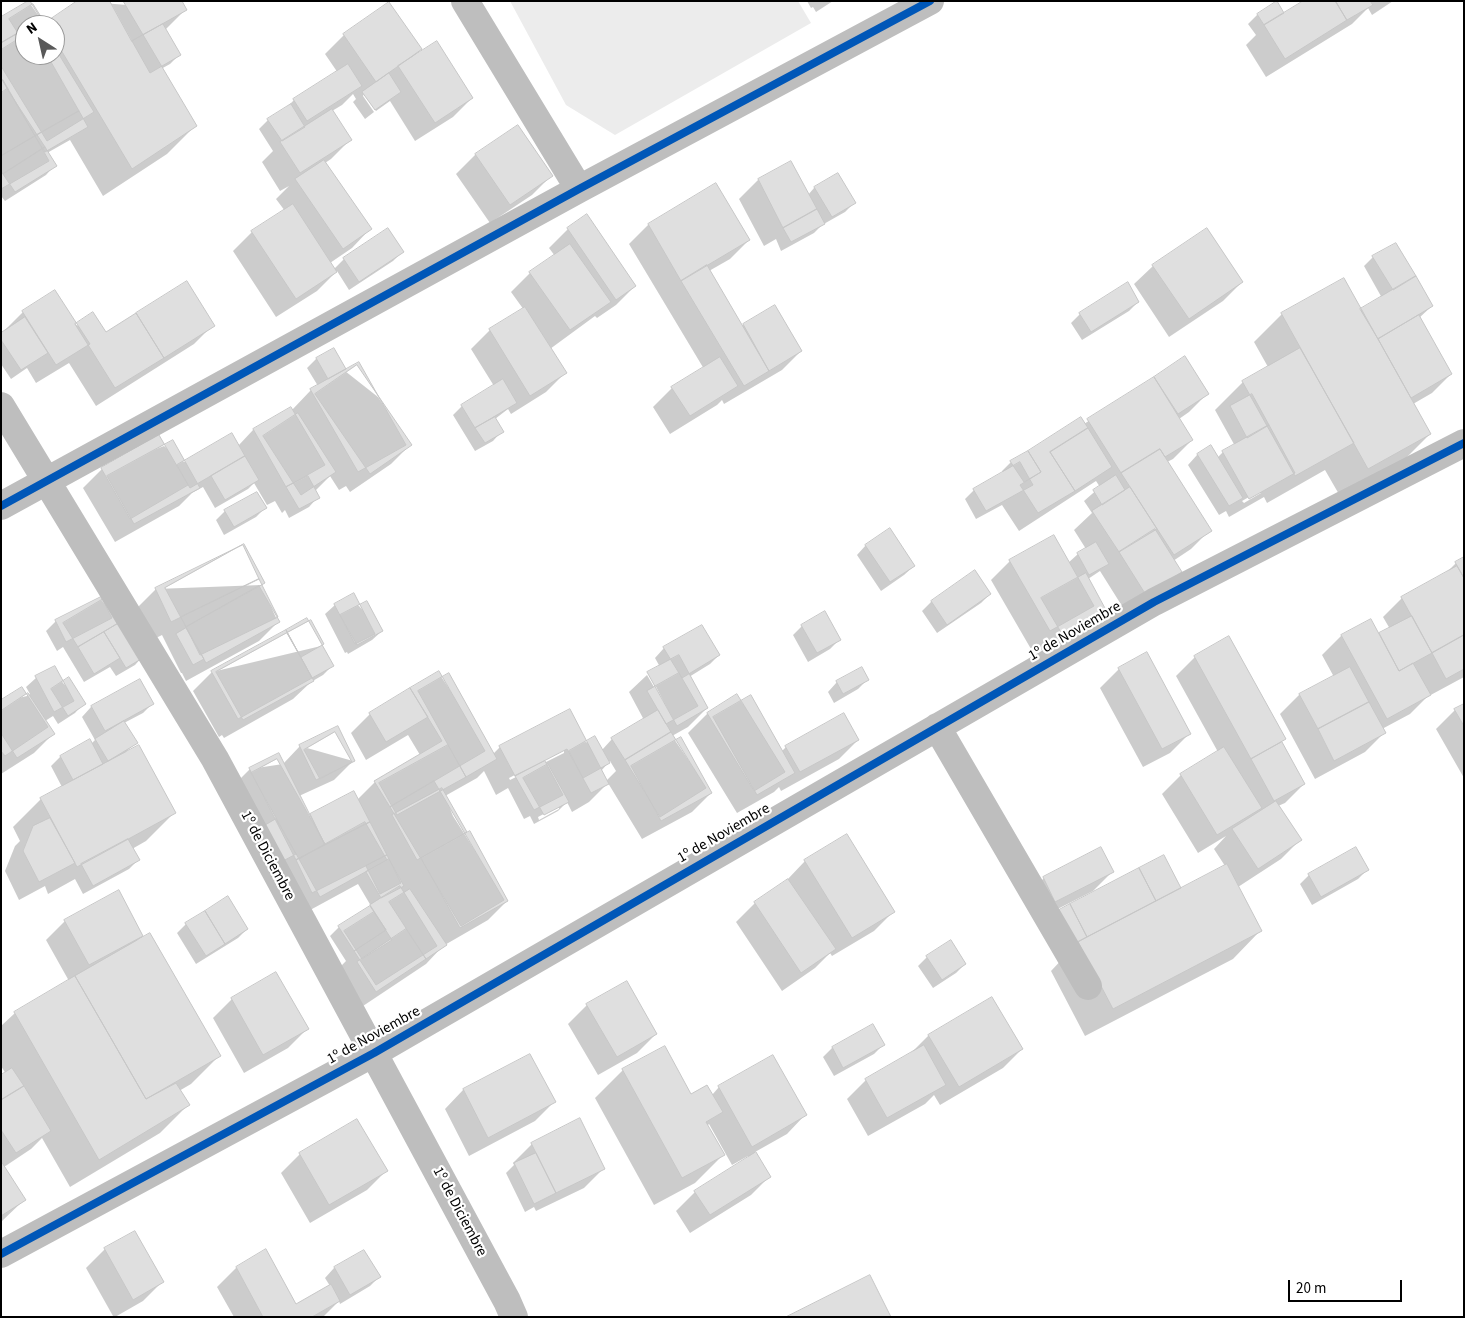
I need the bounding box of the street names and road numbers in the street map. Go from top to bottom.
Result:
street label: 1º de Noviembre [1026,598,1124,666]
street label: 1º de Noviembre [675,800,773,868]
street label: 1º de Diciembre [236,808,298,904]
street label: 1º de Noviembre [324,1003,424,1069]
street label: 1º de Diciembre [428,1164,490,1260]

